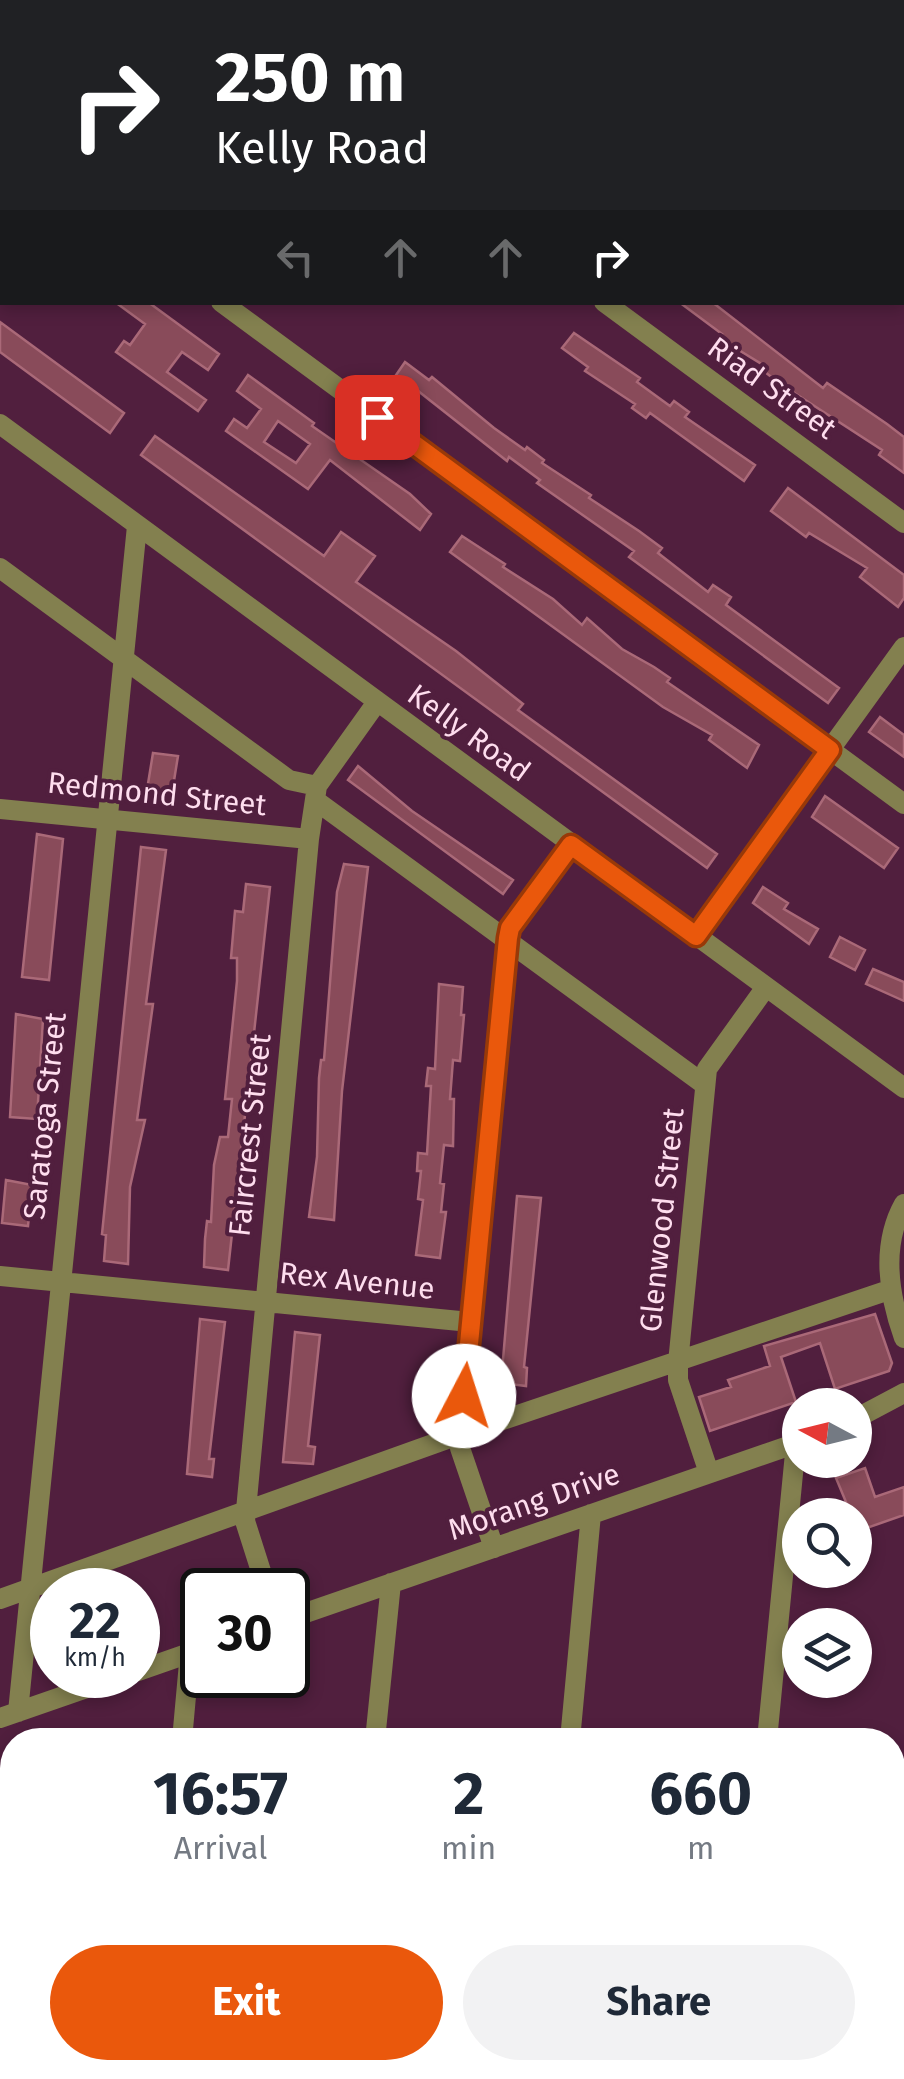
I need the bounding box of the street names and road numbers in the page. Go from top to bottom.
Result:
street label: Riad Street [701,329,843,447]
street label: Kelly Road [401,676,537,790]
street label: Redmond Street [46,765,268,823]
street label: Saratoga Street [16,1010,74,1221]
street label: Faircrest Street [221,1032,279,1238]
street label: Glenwood Street [632,1106,692,1334]
street label: Rex Avenue [278,1255,436,1307]
street label: Morang Drive [443,1456,625,1548]

